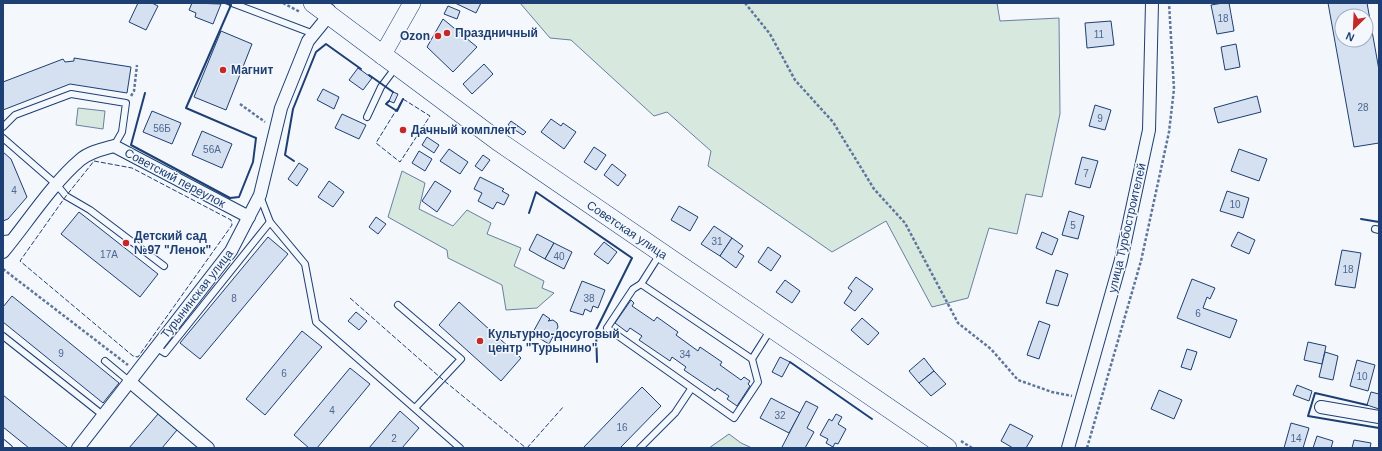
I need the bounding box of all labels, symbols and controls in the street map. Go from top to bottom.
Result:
north arrow [1334,8,1374,48]
house number: 18 [1217,13,1229,24]
place label: Праздничный [455,26,538,40]
marker: Праздничный [442,28,452,38]
place label: Ozon [400,29,430,43]
house number: 11 [1094,29,1105,40]
text: N [1344,30,1356,44]
marker: Ozon [433,31,443,41]
place label: Магнит [231,63,273,77]
marker: Магнит [218,65,228,75]
house number: 28 [1357,102,1369,113]
house number: 9 [1097,113,1103,124]
house number: 56Б [153,123,171,134]
place label: Дачный комплект [411,123,516,137]
marker: Дачный комплект [398,125,408,135]
house number: 56А [203,144,221,155]
street label: Советский переулок [122,145,229,211]
street label: улица Турбостроителей [1105,162,1149,294]
house number: 7 [1083,168,1089,179]
house number: 4 [11,185,17,196]
street label: Советская улица [584,198,670,262]
house number: 10 [1229,199,1241,210]
house number: 5 [1070,220,1076,231]
place label: Детский сад №97 "Ленок" [134,229,211,257]
house number: 31 [711,236,723,247]
marker: Детский сад №97 "Ленок" [121,238,131,248]
street label: Турынинская улица [158,247,236,341]
house number: 17А [100,249,118,260]
house number: 40 [553,251,565,262]
house number: 18 [1342,264,1354,275]
house number: 8 [231,293,237,304]
house number: 38 [583,293,595,304]
house number: 6 [1195,308,1201,319]
place label: Культурно-досуговый центр "Турынино" [488,327,620,355]
marker: Культурно-досуговый центр "Турынино" [475,336,485,346]
house number: 9 [58,348,64,359]
house number: 34 [679,349,691,360]
house number: 6 [281,368,287,379]
house number: 10 [1356,371,1368,382]
house number: 4 [329,405,335,416]
house number: 32 [774,410,786,421]
house number: 16 [616,422,628,433]
house number: 2 [391,433,397,444]
house number: 14 [1290,433,1302,444]

